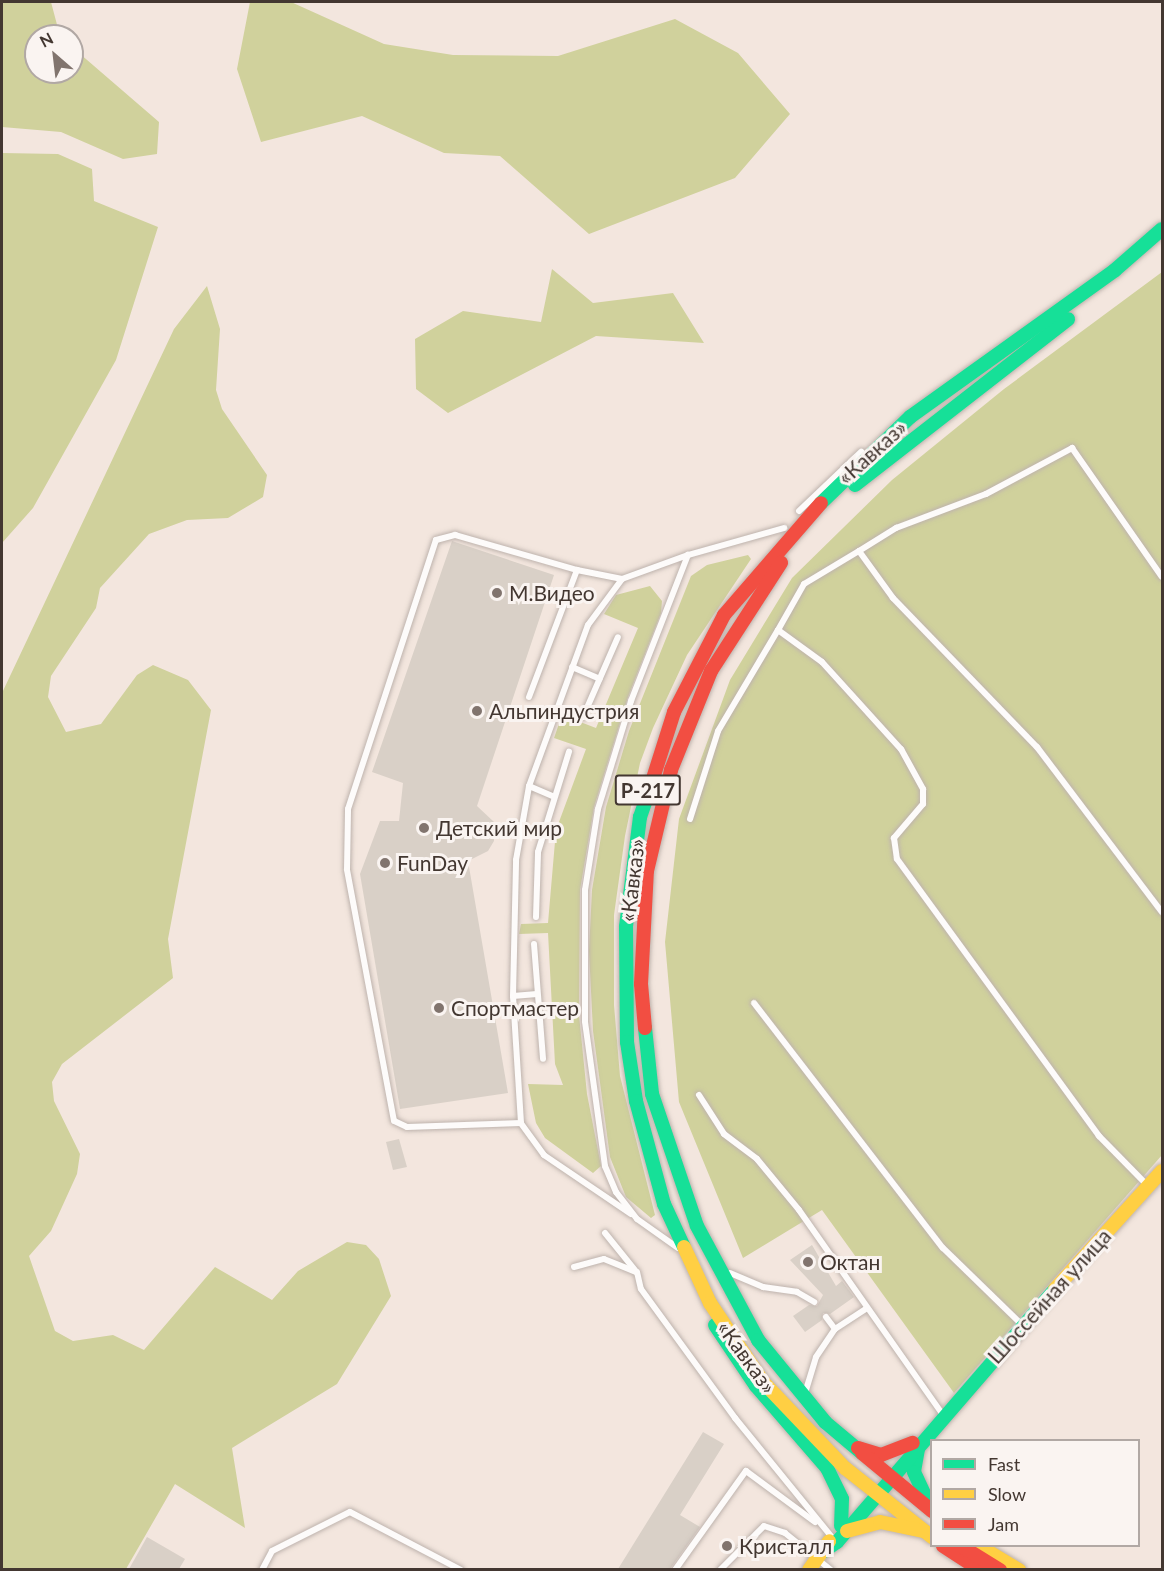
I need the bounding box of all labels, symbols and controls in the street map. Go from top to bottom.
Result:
north arrow [24,24,84,84]
text: N [36,28,56,51]
street label: «Кавказ» [833,415,911,489]
place label: М.Видео [509,580,595,606]
marker: М.Видео [490,586,504,600]
place label: Альпиндустрия [489,698,639,724]
marker: Альпиндустрия [470,704,484,718]
road number: Р-217 [614,773,682,807]
place label: Детский мир [436,815,562,841]
marker: Детский мир [417,821,431,835]
street label: «Кавказ» [614,837,650,923]
place label: FunDay [397,850,468,876]
marker: FunDay [378,856,392,870]
place label: Спортмастер [451,995,579,1021]
marker: Спортмастер [432,1001,446,1015]
street label: Шоссейная улица [982,1224,1116,1368]
place label: Октан [820,1249,880,1275]
marker: Октан [801,1255,815,1269]
street label: «Кавказ» [712,1316,782,1398]
legend [930,1439,1140,1547]
text: Fast [988,1453,1020,1475]
text: Slow [988,1483,1026,1505]
text: Jam [988,1513,1019,1535]
place label: Кристалл [739,1533,832,1559]
marker: Кристалл [720,1539,734,1553]

